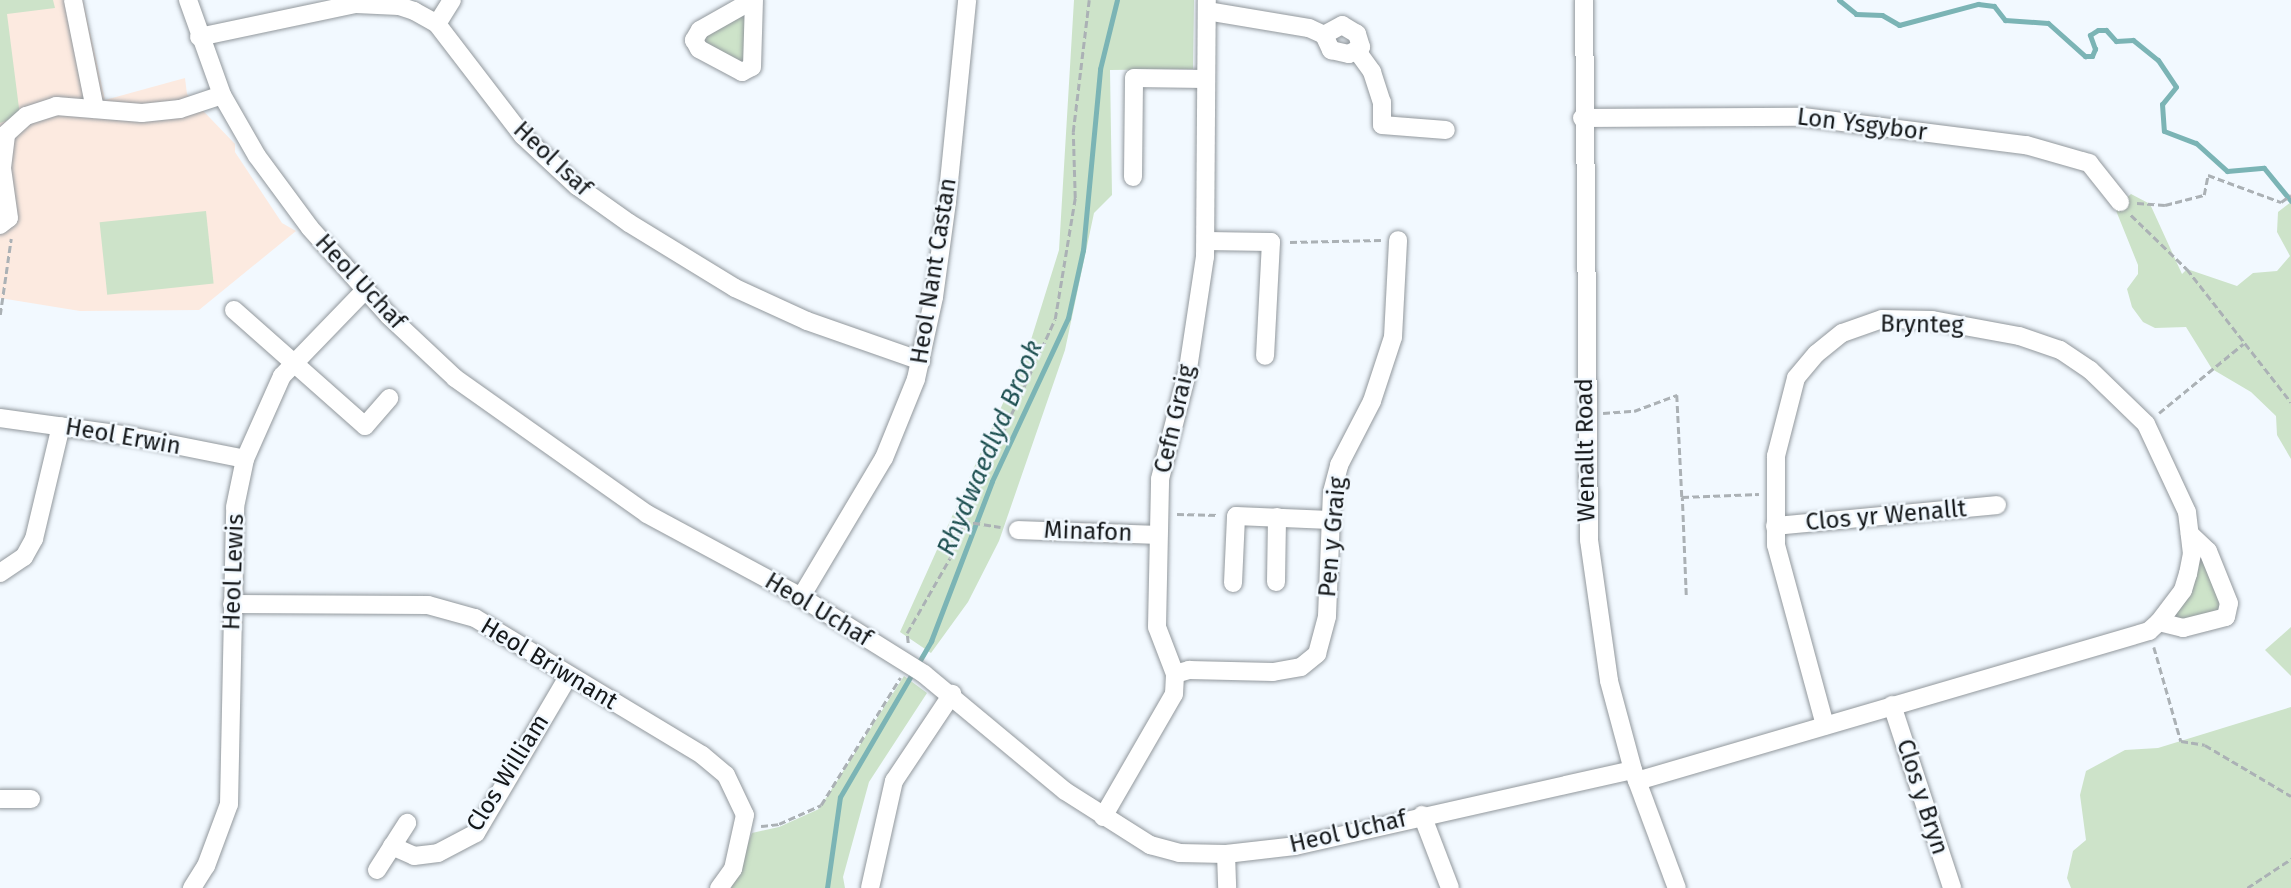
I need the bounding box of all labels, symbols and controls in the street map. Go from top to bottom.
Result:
street label: Lon Ysgybor [1795,103,1929,147]
street label: Heol Isaf [507,116,597,202]
street label: Heol Nant Castan [905,176,963,366]
street label: Heol Uchaf [309,229,411,335]
street label: Brynteg [1880,310,1964,340]
water label: Rhydwaedlyd Brook [931,336,1049,560]
street label: Cefn Graig [1149,362,1201,476]
street label: Wenallt Road [1570,378,1602,522]
street label: Heol Erwin [63,413,183,461]
street label: Pen y Graig [1313,476,1353,598]
street label: Clos yr Wenallt [1804,495,1968,537]
street label: Heol Lewis [218,513,250,631]
street label: Minafon [1043,516,1133,548]
street label: Heol Uchaf [759,567,877,653]
street label: Heol Briwnant [475,612,623,716]
street label: Clos William [461,709,555,837]
street label: Clos y Bryn [1890,736,1954,858]
street label: Heol Uchaf [1287,805,1409,859]

